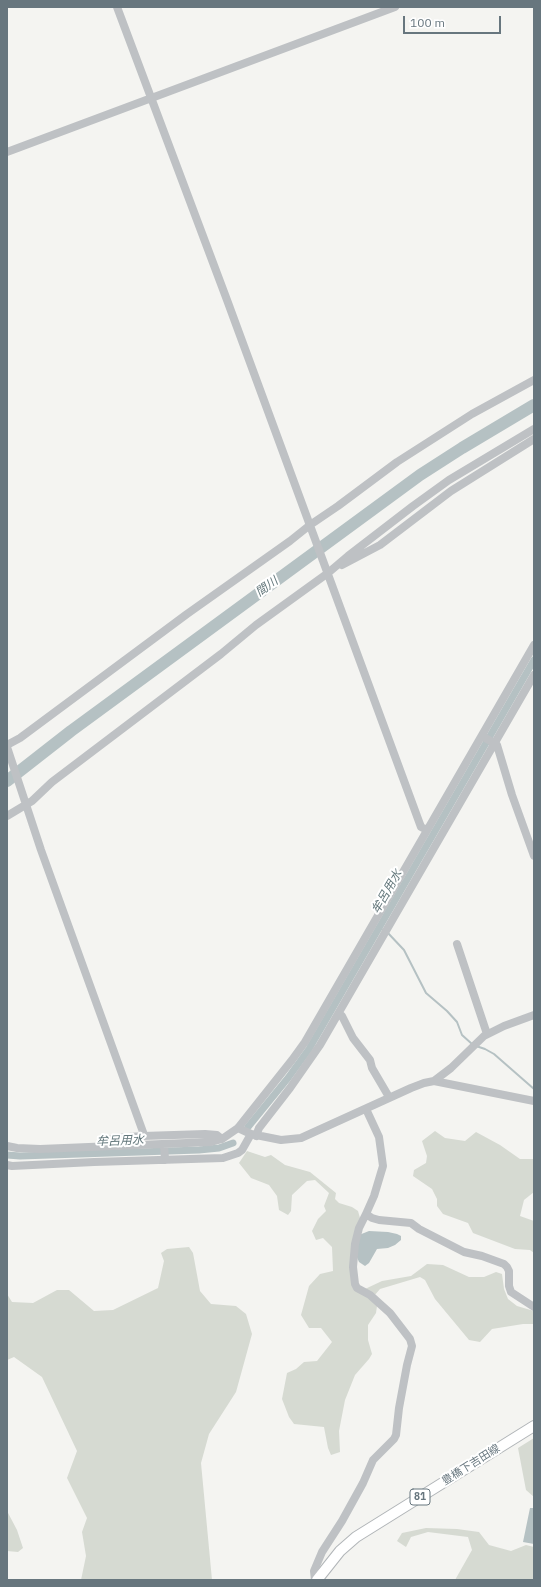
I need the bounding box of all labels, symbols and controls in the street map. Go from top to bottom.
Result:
scale bar [405,8,503,34]
text: 100 m [410,15,445,30]
water label: 間川 [253,574,281,600]
water label: 牟呂用水 [369,868,405,916]
water label: 牟呂用水 [96,1133,144,1149]
street label: 豊橋下吉田線 [440,1442,502,1488]
road number: 81 [410,1489,430,1505]

